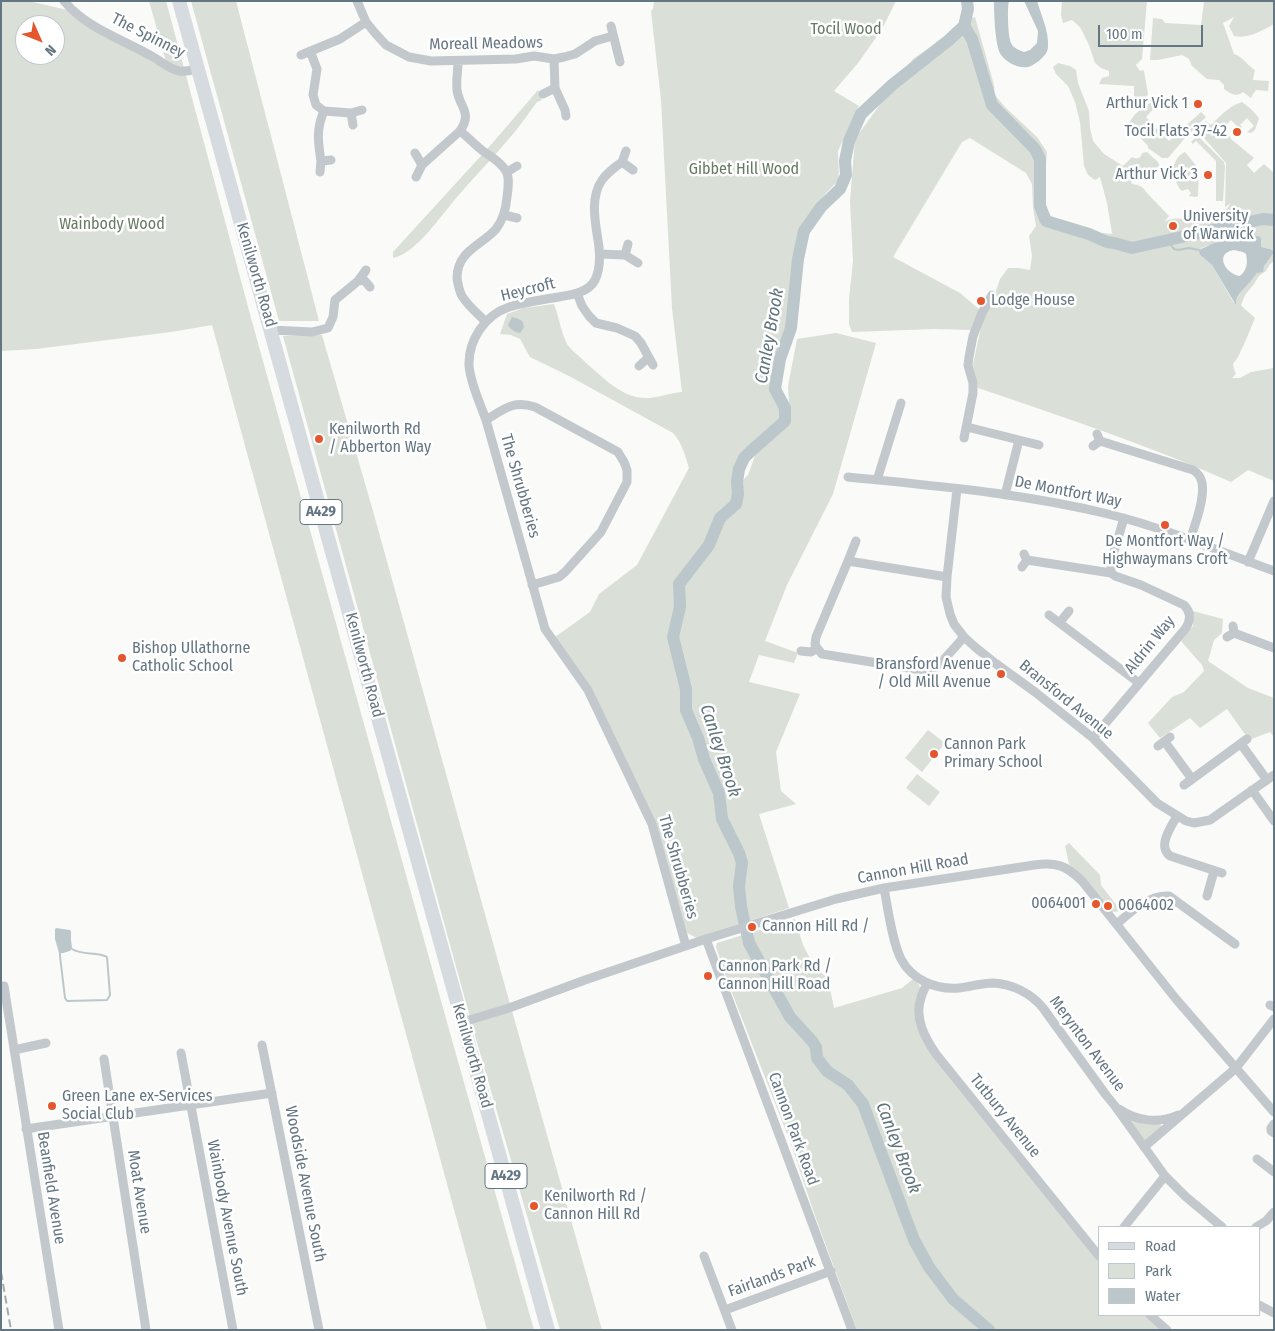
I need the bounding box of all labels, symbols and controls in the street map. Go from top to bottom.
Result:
street label: The Spinney [108,9,188,63]
north arrow [15,15,65,65]
scale bar [1100,15,1205,47]
park label: Tocil Wood [810,20,882,40]
text: 100 m [1106,25,1143,43]
street label: Moreall Meadows [429,33,543,55]
text: N [41,41,59,59]
place label: Arthur Vick 1 [1106,94,1188,114]
marker: Arthur Vick 1 [1192,98,1204,110]
place label: Tocil Flats 37-42 [1125,122,1227,142]
marker: Tocil Flats 37-42 [1231,126,1243,138]
park label: Gibbet Hill Wood [689,160,799,180]
place label: Arthur Vick 3 [1115,165,1198,185]
marker: Arthur Vick 3 [1202,169,1214,181]
place label: University of Warwick [1183,207,1254,245]
park label: Wainbody Wood [59,215,165,235]
street label: Kenilworth Road [232,220,280,330]
marker: University of Warwick [1167,220,1179,232]
street label: Heycroft [499,274,557,306]
water label: Canley Brook [751,287,789,385]
place label: Lodge House [991,291,1075,311]
marker: Lodge House [975,295,987,307]
place label: Kenilworth Rd / Abberton Way [329,420,431,458]
street label: The Shrubberies [496,432,544,540]
marker: Kenilworth Rd / Abberton Way [313,433,325,445]
street label: De Montfort Way [1013,472,1123,512]
road number: A429 [300,500,342,524]
marker: De Montfort Way / Highwaymans Croft [1159,519,1171,531]
place label: De Montfort Way / Highwaymans Croft [1102,532,1228,570]
street label: Kenilworth Road [341,610,387,720]
street label: Aldrin Way [1121,612,1179,678]
place label: Bishop Ullathorne Catholic School [132,639,250,677]
marker: Bishop Ullathorne Catholic School [116,652,128,664]
place label: Bransford Avenue / Old Mill Avenue [875,655,991,693]
street label: Bransford Avenue [1015,656,1117,744]
marker: Bransford Avenue / Old Mill Avenue [995,668,1007,680]
water label: Canley Brook [695,702,745,800]
place label: Cannon Park Primary School [944,735,1043,773]
marker: Cannon Park Primary School [928,748,940,760]
street label: The Shrubberies [654,813,702,921]
street label: Cannon Hill Road [856,850,970,888]
place label: 0064001 [1031,894,1086,914]
place label: 0064002 [1118,896,1174,916]
marker: 0064001 [1090,898,1102,910]
marker: 0064002 [1102,900,1114,912]
place label: Cannon Hill Rd / [762,917,870,937]
marker: Cannon Hill Rd / [746,921,758,933]
place label: Cannon Park Rd / Cannon Hill Road [718,957,832,995]
marker: Cannon Park Rd / Cannon Hill Road [702,970,714,982]
street label: Merynton Avenue [1045,993,1129,1095]
street label: Kenilworth Road [448,1001,496,1111]
street label: Cannon Park Road [764,1070,822,1188]
street label: Tutbury Avenue [966,1070,1044,1162]
place label: Green Lane ex-Services Social Club [62,1087,213,1125]
water label: Canley Brook [871,1099,925,1197]
marker: Green Lane ex-Services Social Club [46,1100,58,1112]
street label: Woodside Avenue South [280,1104,330,1264]
street label: Beanfield Avenue [33,1130,69,1246]
street label: Wainbody Avenue South [202,1138,252,1298]
street label: Moat Avenue [123,1149,155,1235]
road number: A429 [485,1164,527,1188]
place label: Kenilworth Rd / Cannon Hill Rd [544,1187,647,1225]
marker: Kenilworth Rd / Cannon Hill Rd [528,1200,540,1212]
legend [1098,1226,1260,1316]
text: Road [1145,1237,1176,1255]
street label: Fairlands Park [726,1252,818,1302]
text: Park [1145,1262,1172,1280]
text: Water [1145,1287,1180,1305]

